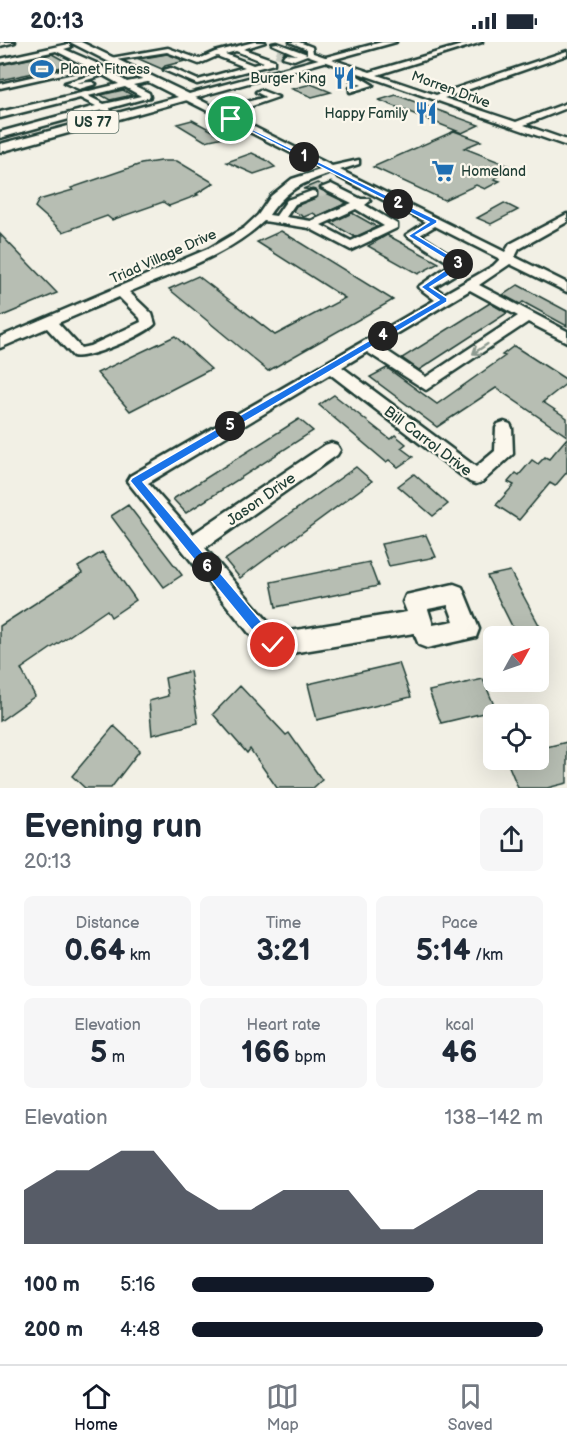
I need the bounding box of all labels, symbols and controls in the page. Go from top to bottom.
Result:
text: 20:13 [30,8,84,35]
sports icon: Planet Fitness [29,56,55,82]
place label: Planet Fitness [60,61,150,78]
restaurant icon: Burger King [331,65,357,91]
street label: Morren Drive [409,67,493,112]
place label: Burger King [250,70,326,87]
pin [205,93,256,144]
restaurant icon: Happy Family [413,100,439,126]
icon: arrive [214,102,247,135]
place label: Happy Family [324,105,409,122]
road number: US 77 [68,111,118,133]
pin: 1 [289,142,319,172]
text: 1 [301,147,307,166]
supermarket icon: Homeland [430,158,456,184]
place label: Homeland [461,163,526,180]
pin: 2 [383,189,413,219]
text: 2 [393,194,403,213]
street label: Triad Village Drive [107,225,219,287]
pin: 3 [443,249,473,279]
text: 3 [453,254,463,273]
pin: 4 [368,321,398,351]
text: 4 [378,326,388,345]
one-way arrow [472,343,488,355]
street label: Bill Carrol Drive [380,402,476,481]
pin: 5 [215,411,245,441]
text: 5 [225,416,235,435]
street label: Jason Drive [223,469,299,530]
pin: 6 [192,552,222,582]
text: 6 [202,557,212,576]
pin [247,619,298,670]
north arrow [483,626,549,692]
map controls [483,626,549,770]
icon: check [256,628,289,661]
button: locate [483,704,549,770]
text: Evening run [24,807,202,847]
button: share [480,808,543,871]
text: 20:13 [24,850,72,874]
text: Distance [76,914,139,933]
text: Time [266,914,301,933]
text: Pace [441,914,478,933]
text: 0.64 [64,933,125,969]
text: 3:21 [256,933,311,969]
text: 5:14 [416,933,471,969]
text: km [125,946,151,965]
text: /km [471,946,503,965]
text: Elevation [74,1016,141,1035]
text: Heart rate [247,1016,320,1035]
text: kcal [445,1016,474,1035]
text: 5 [90,1035,107,1071]
text: 166 [241,1035,290,1071]
text: 46 [442,1035,477,1071]
text: m [107,1048,125,1067]
text: bpm [290,1048,326,1067]
text: Elevation [24,1106,107,1130]
text: 138–142 m [444,1106,543,1130]
text: 100 m [24,1273,80,1297]
text: 5:16 [120,1273,155,1297]
text: 200 m [24,1318,83,1342]
text: 4:48 [120,1318,160,1342]
tab: Home [74,1380,118,1435]
tab: Map [266,1380,299,1435]
tab: Saved [448,1380,493,1435]

